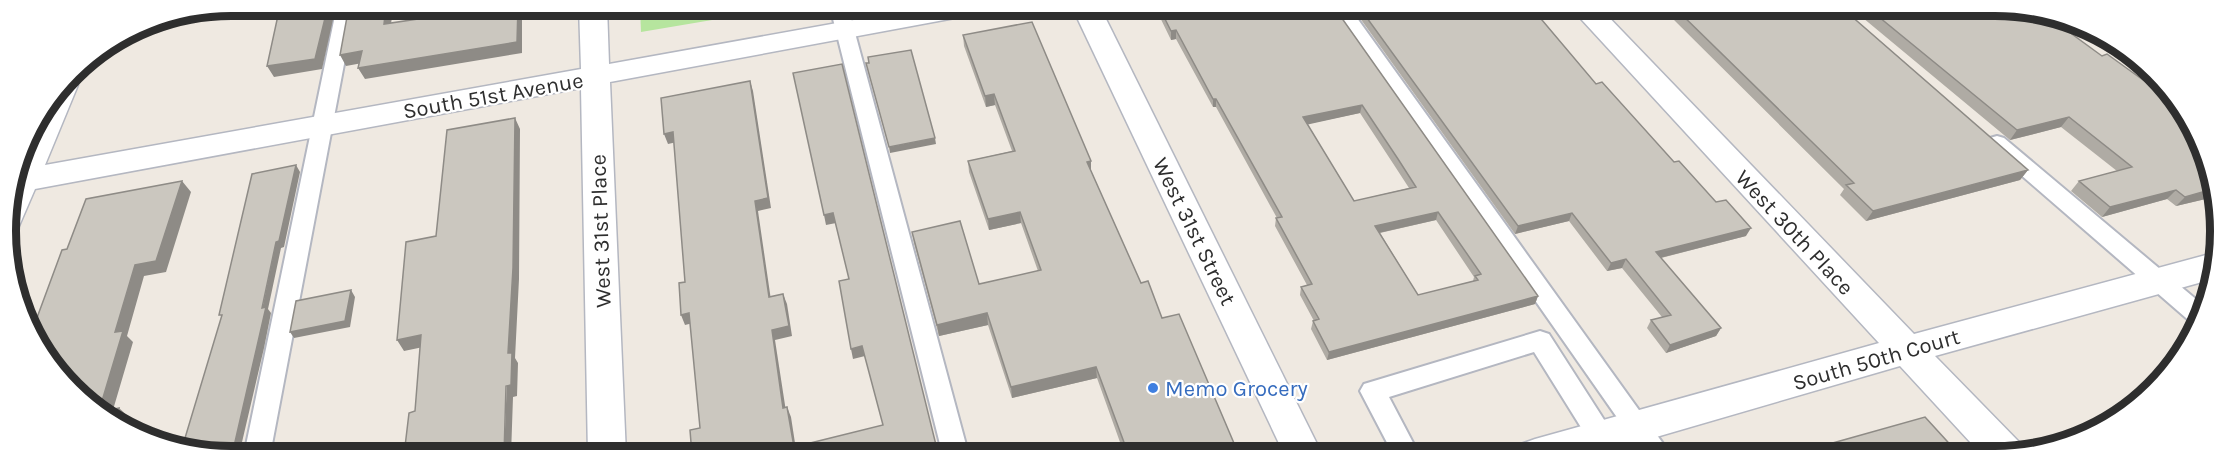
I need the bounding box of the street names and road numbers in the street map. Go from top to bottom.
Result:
street label: South 51st Avenue [401,67,585,125]
street label: West 31st Street [1147,153,1241,310]
street label: West 31st Place [585,154,617,308]
street label: West 30th Place [1730,165,1859,301]
street label: South 50th Court [1790,324,1963,396]

